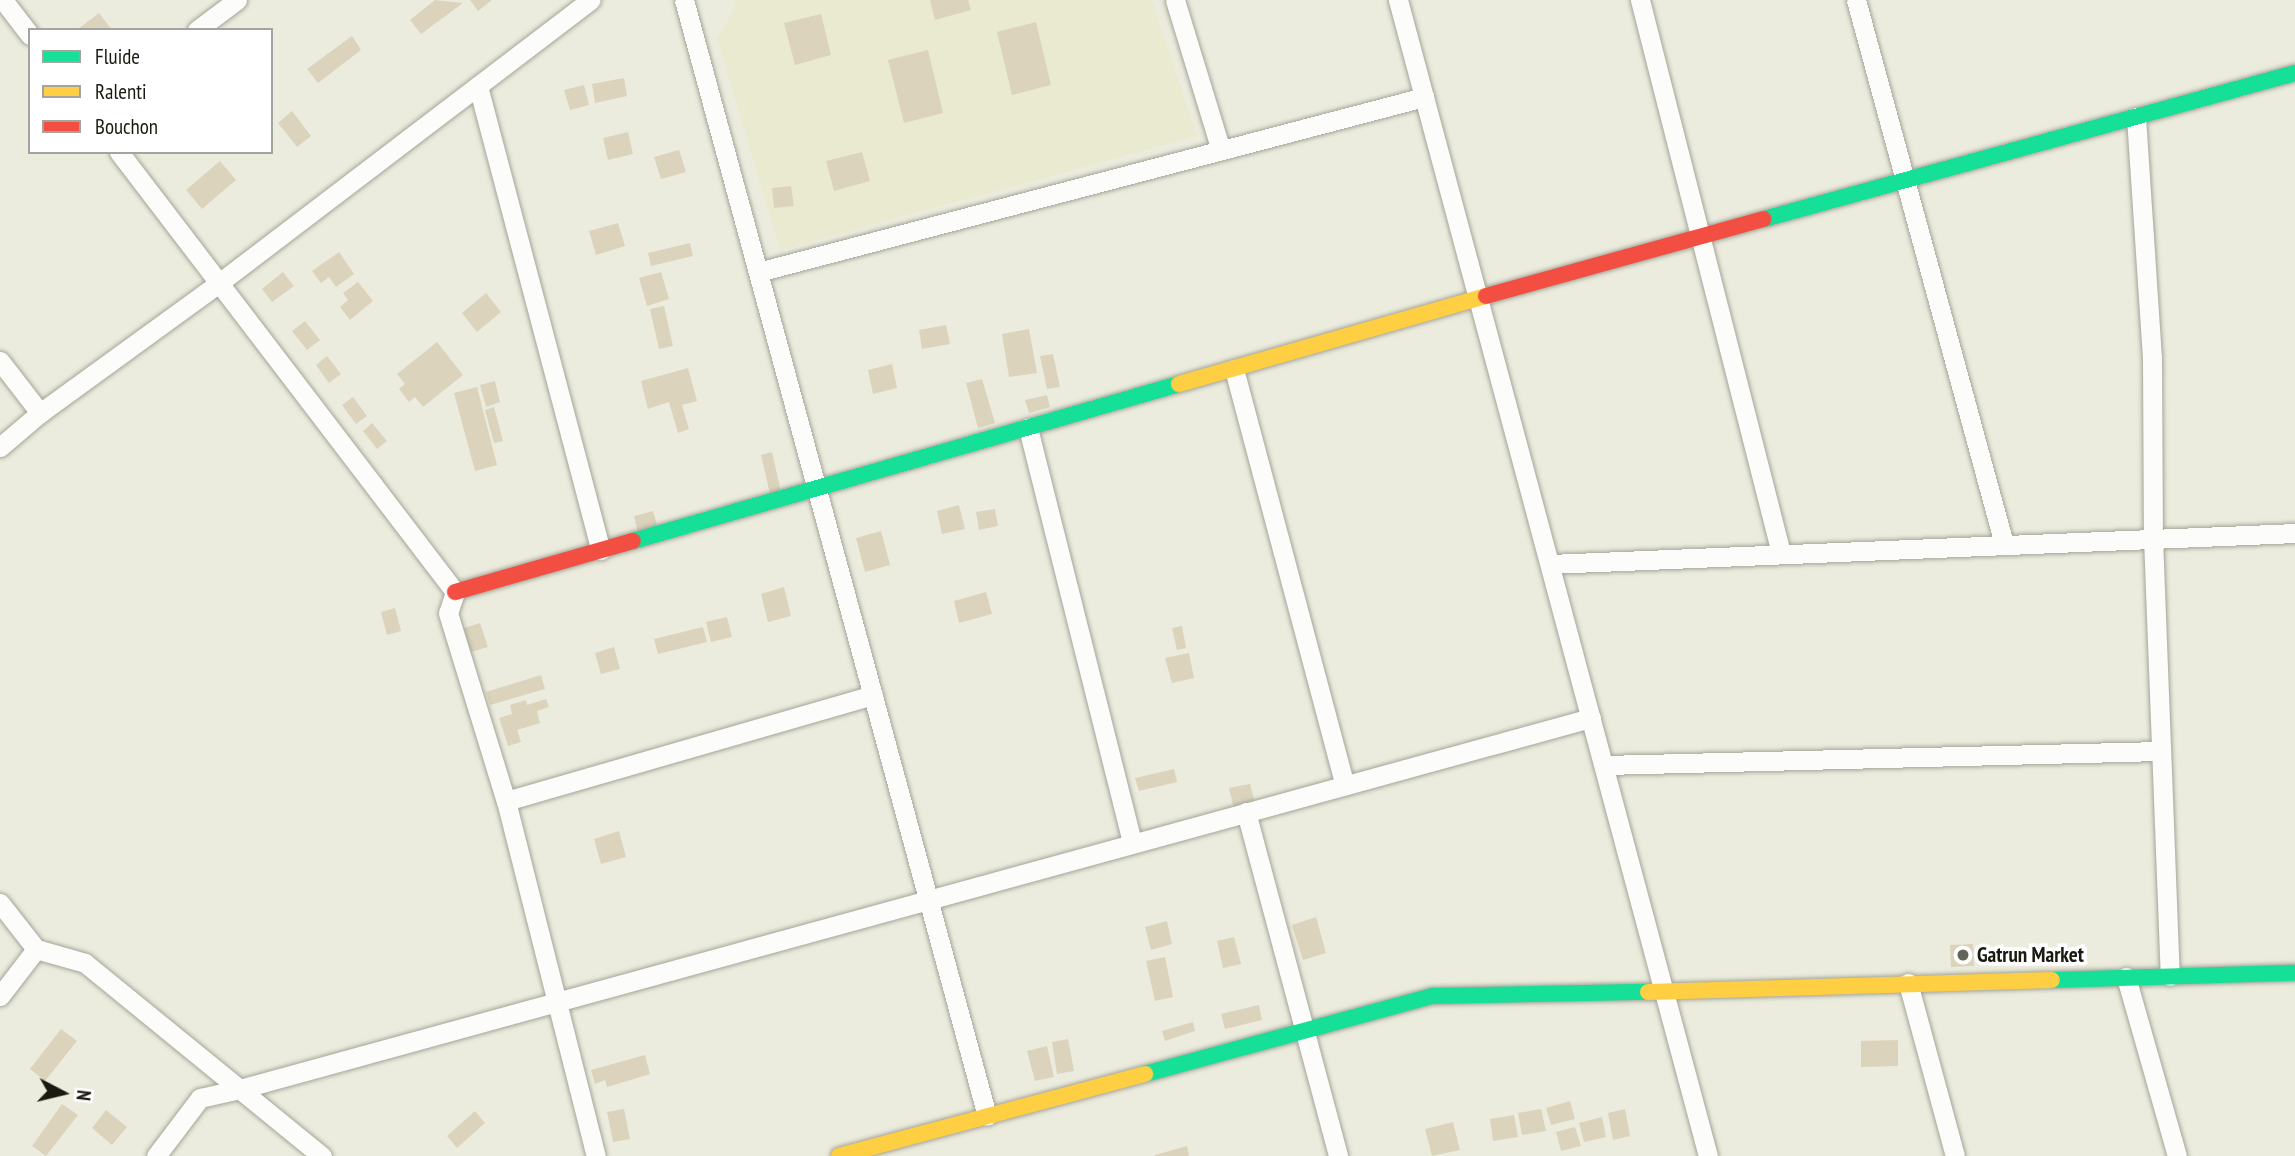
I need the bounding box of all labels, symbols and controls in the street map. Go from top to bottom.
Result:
legend [28,28,273,154]
text: Fluide [95,43,140,70]
text: Ralenti [95,78,147,105]
text: Bouchon [95,113,158,140]
place label: Gatrun Market [1977,942,2084,968]
marker: Gatrun Market [1955,947,1971,963]
north arrow [28,1058,98,1128]
text: N [71,1089,96,1102]

